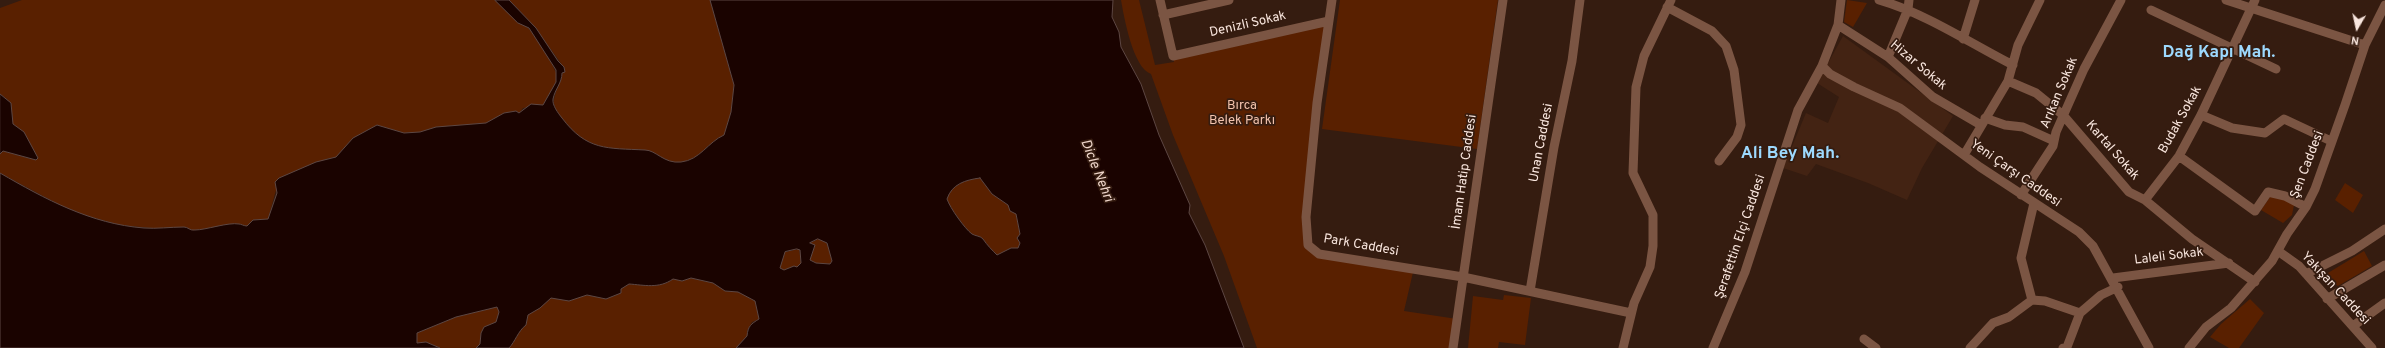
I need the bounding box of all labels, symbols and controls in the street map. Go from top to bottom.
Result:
north arrow [2337,8,2377,48]
street label: Denizli Sokak [1208,9,1288,41]
text: N [2350,32,2360,47]
street label: Hizar Sokak [1886,38,1950,94]
district label: Dağ Kapı Mah. [2163,44,2275,64]
street label: Arıkan Sokak [2038,55,2082,131]
street label: Budak Sokak [2156,83,2206,157]
park label: Bırca Belek Parkı [1209,98,1275,129]
street label: Unan Caddesi [1527,102,1557,184]
street label: İmam Hatip Caddesi [1449,114,1481,230]
street label: Kartal Sokak [2082,118,2142,184]
street label: Şen Caddesi [2288,129,2328,201]
water label: Dicle Nehri [1076,137,1116,205]
street label: Yeni Çarşı Caddesi [1967,137,2063,211]
district label: Ali Bey Mah. [1741,145,1839,165]
street label: Şerafettin Elçi Caddesi [1712,173,1770,301]
street label: Park Caddesi [1322,232,1400,260]
street label: Laleli Sokak [2134,245,2204,269]
street label: Yakışan Caddesi [2297,249,2373,329]

